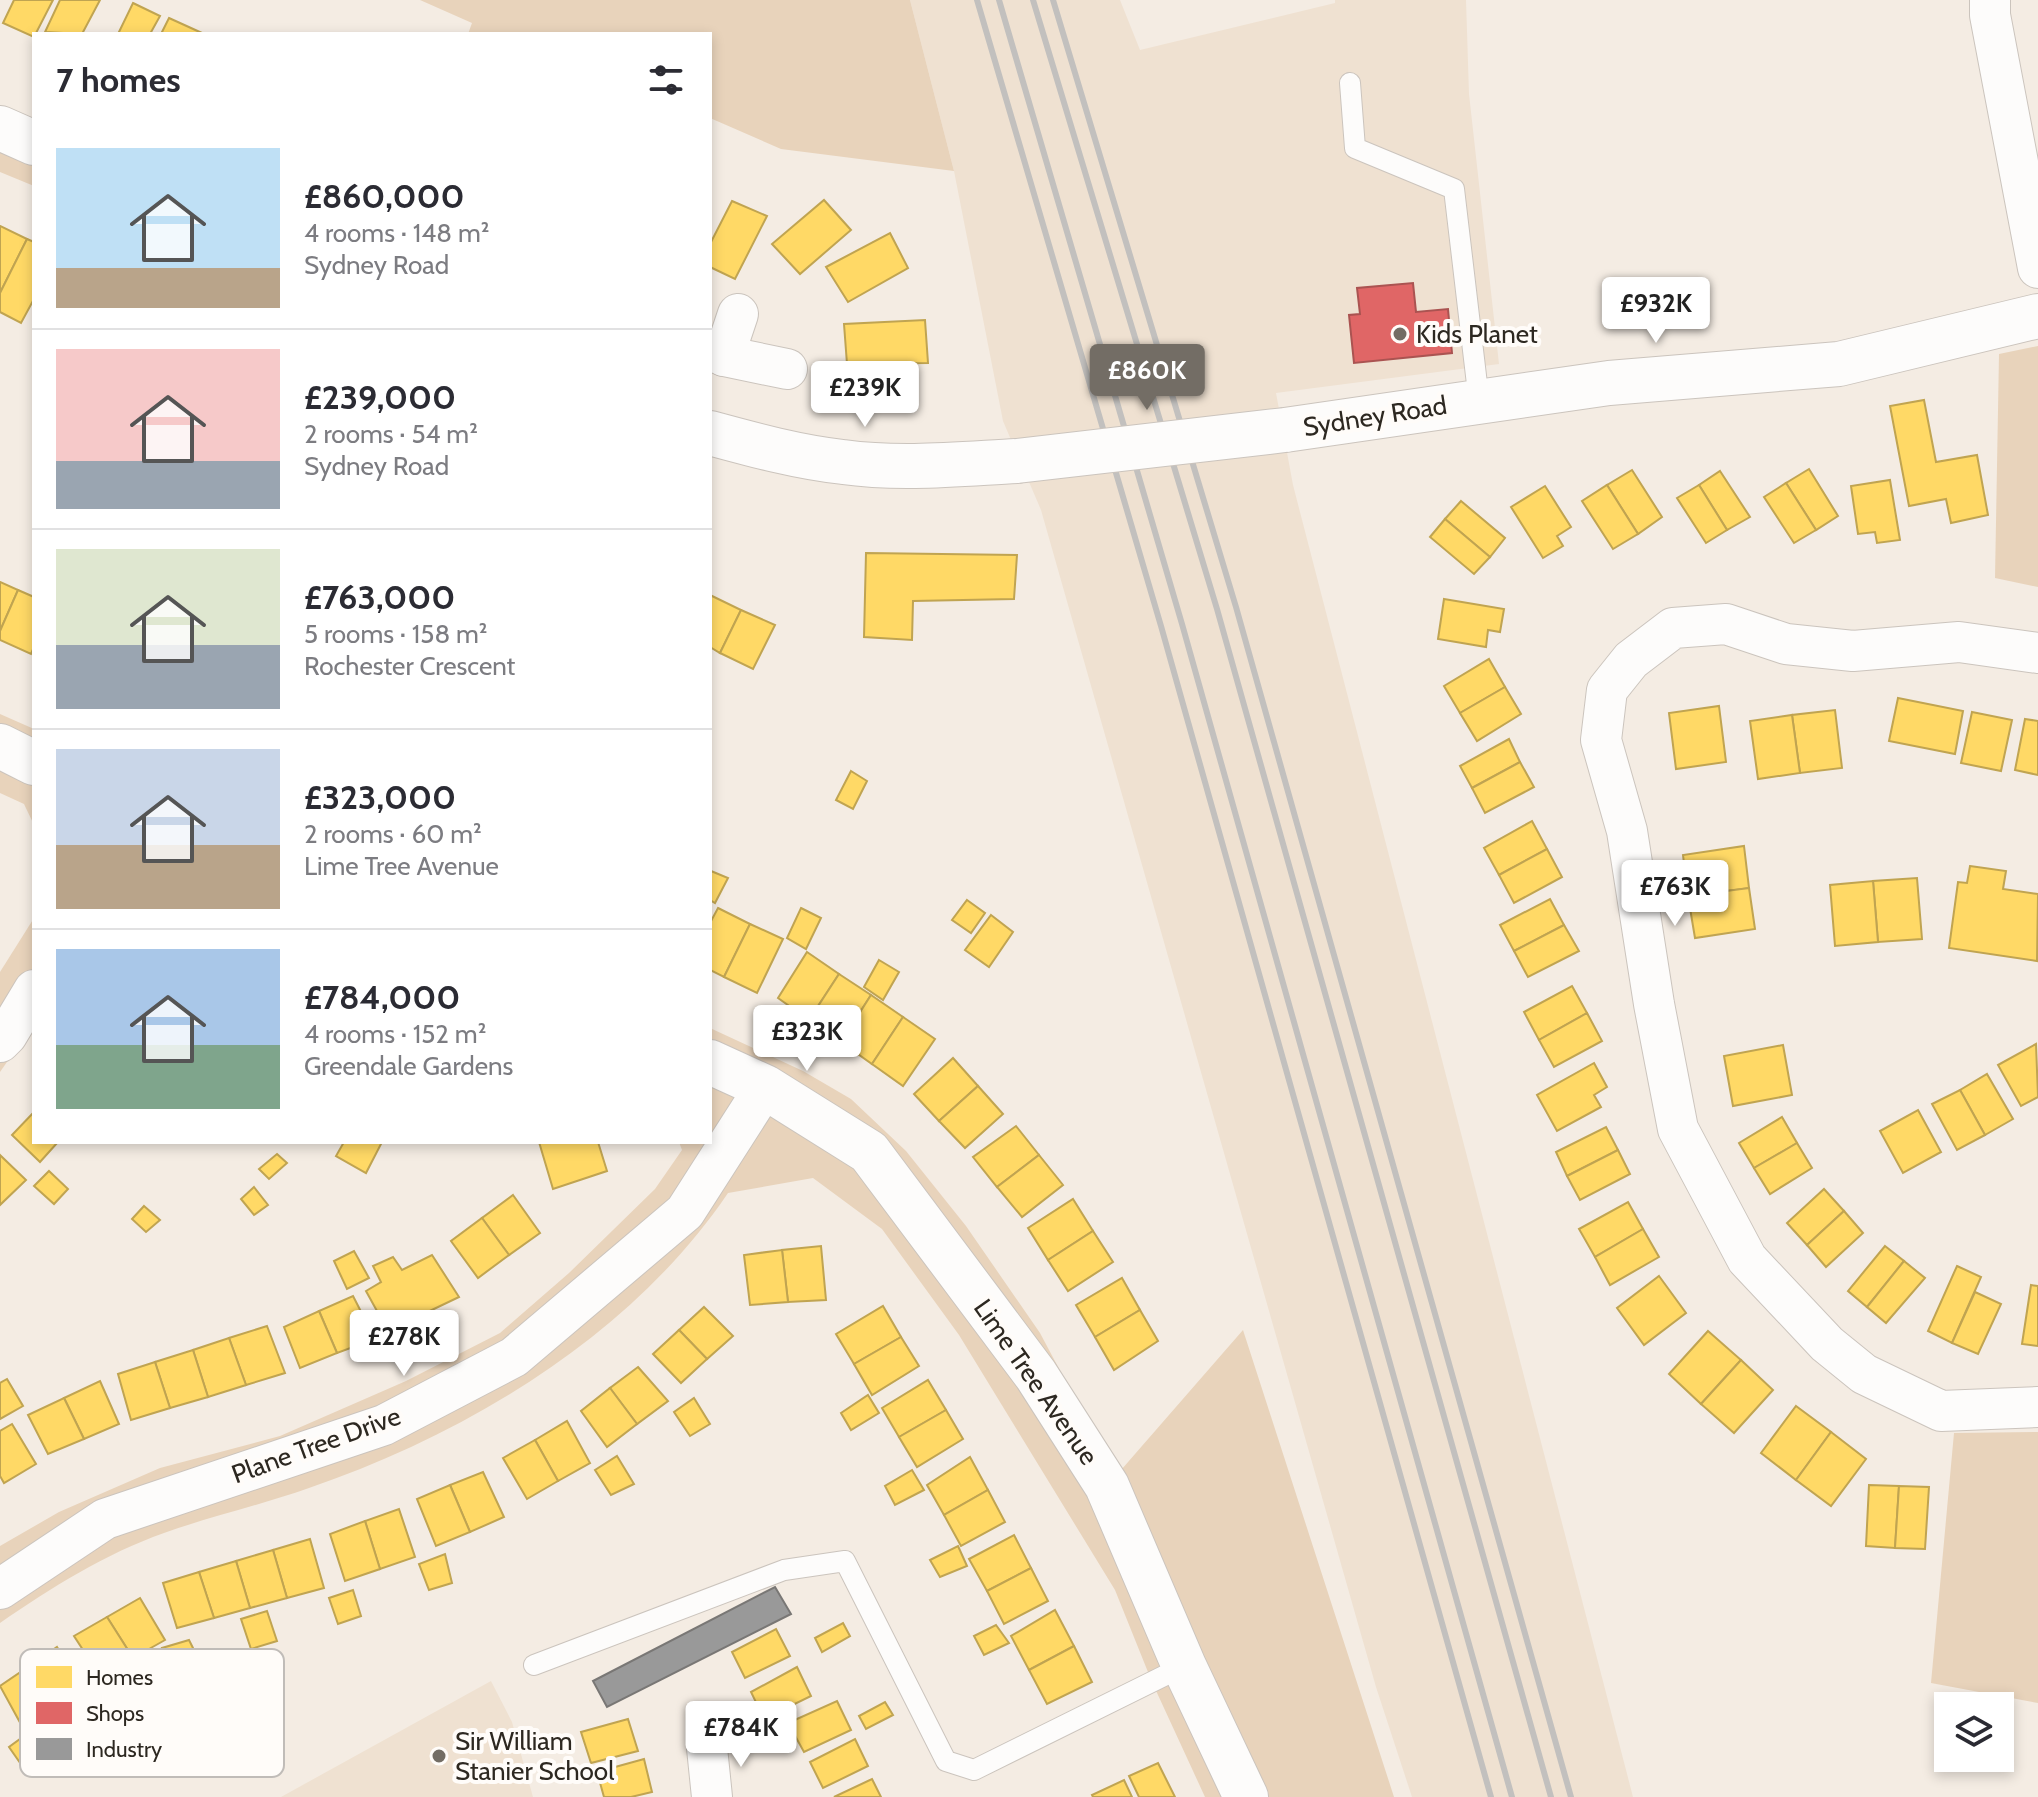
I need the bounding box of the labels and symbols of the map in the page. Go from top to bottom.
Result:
pin: £932K [1600,277,1712,345]
place label: Kids Planet [1416,318,1538,350]
marker: Kids Planet [1391,325,1409,343]
pin: £860K [1091,344,1203,412]
pin: £239K [809,361,921,429]
street label: Sydney Road [1301,389,1449,443]
pin: £763K [1619,860,1731,928]
pin: £323K [751,1005,863,1073]
street label: Lime Tree Avenue [967,1293,1105,1471]
pin: £278K [348,1310,460,1378]
street label: Plane Tree Drive [227,1400,405,1490]
legend [20,1649,284,1777]
text: Homes [86,1664,153,1691]
text: Shops [86,1700,144,1727]
pin: £784K [685,1701,797,1769]
place label: Sir William Stanier School [455,1725,614,1787]
text: Industry [86,1736,162,1763]
marker: Sir William Stanier School [430,1747,448,1765]

